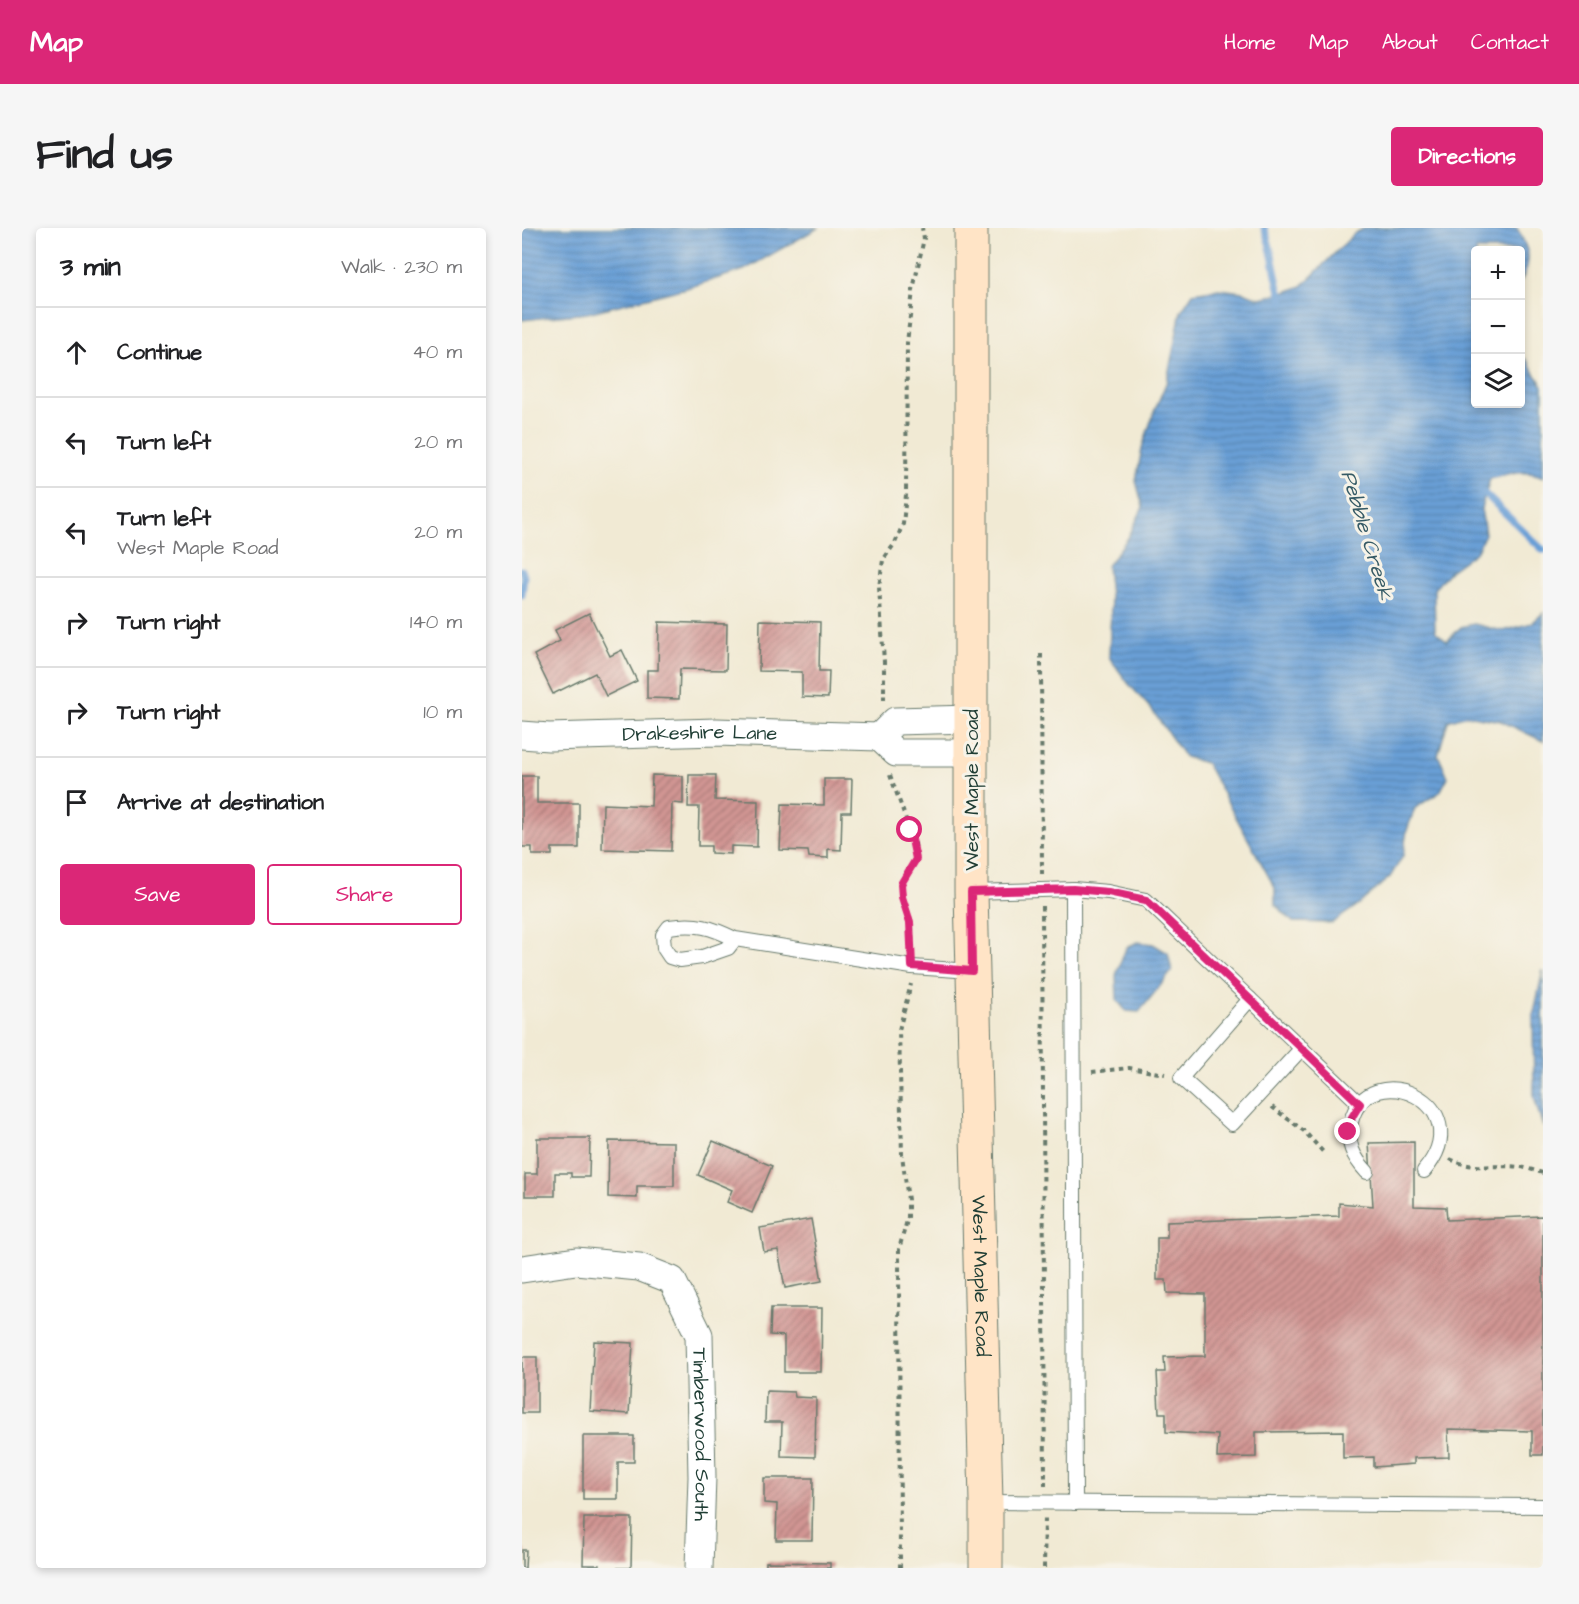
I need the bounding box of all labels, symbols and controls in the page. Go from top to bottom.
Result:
text: Map [30,23,83,62]
text: Home [1224,28,1276,57]
text: Map [1309,28,1349,57]
text: About [1382,28,1438,57]
text: Contact [1471,28,1549,57]
text: Find us [36,127,173,185]
button: Directions [1391,127,1543,186]
map controls [1471,246,1525,408]
button: + [1471,246,1525,300]
text: 3 min [60,249,121,285]
text: Walk · 230 m [341,253,462,281]
button: − [1471,300,1525,354]
icon: ahead [60,336,93,369]
text: Continue [117,337,202,368]
text: 40 m [412,338,462,366]
button: layers [1471,354,1525,408]
icon: left [60,426,93,459]
text: Turn left [117,427,211,458]
text: 20 m [414,428,462,456]
water label: Pebble Creek [1334,467,1401,604]
text: Turn left [117,503,211,534]
icon: left [60,516,93,549]
text: 20 m [414,518,462,546]
text: West Maple Road [117,534,279,562]
icon: right [60,606,93,639]
text: Turn right [117,607,220,638]
text: 140 m [410,608,462,636]
icon: right [60,696,93,729]
text: Turn right [117,697,220,728]
text: 10 m [423,698,462,726]
street label: West Maple Road [958,709,986,871]
street label: Drakeshire Lane [622,718,778,749]
icon: arrive [60,786,93,819]
text: Arrive at destination [117,787,324,818]
route start [896,816,922,842]
button: Save [60,864,255,925]
button: Share [267,864,462,925]
route end [1334,1118,1360,1144]
street label: West Maple Road [964,1195,996,1357]
street label: Timberwood South [685,1347,716,1522]

